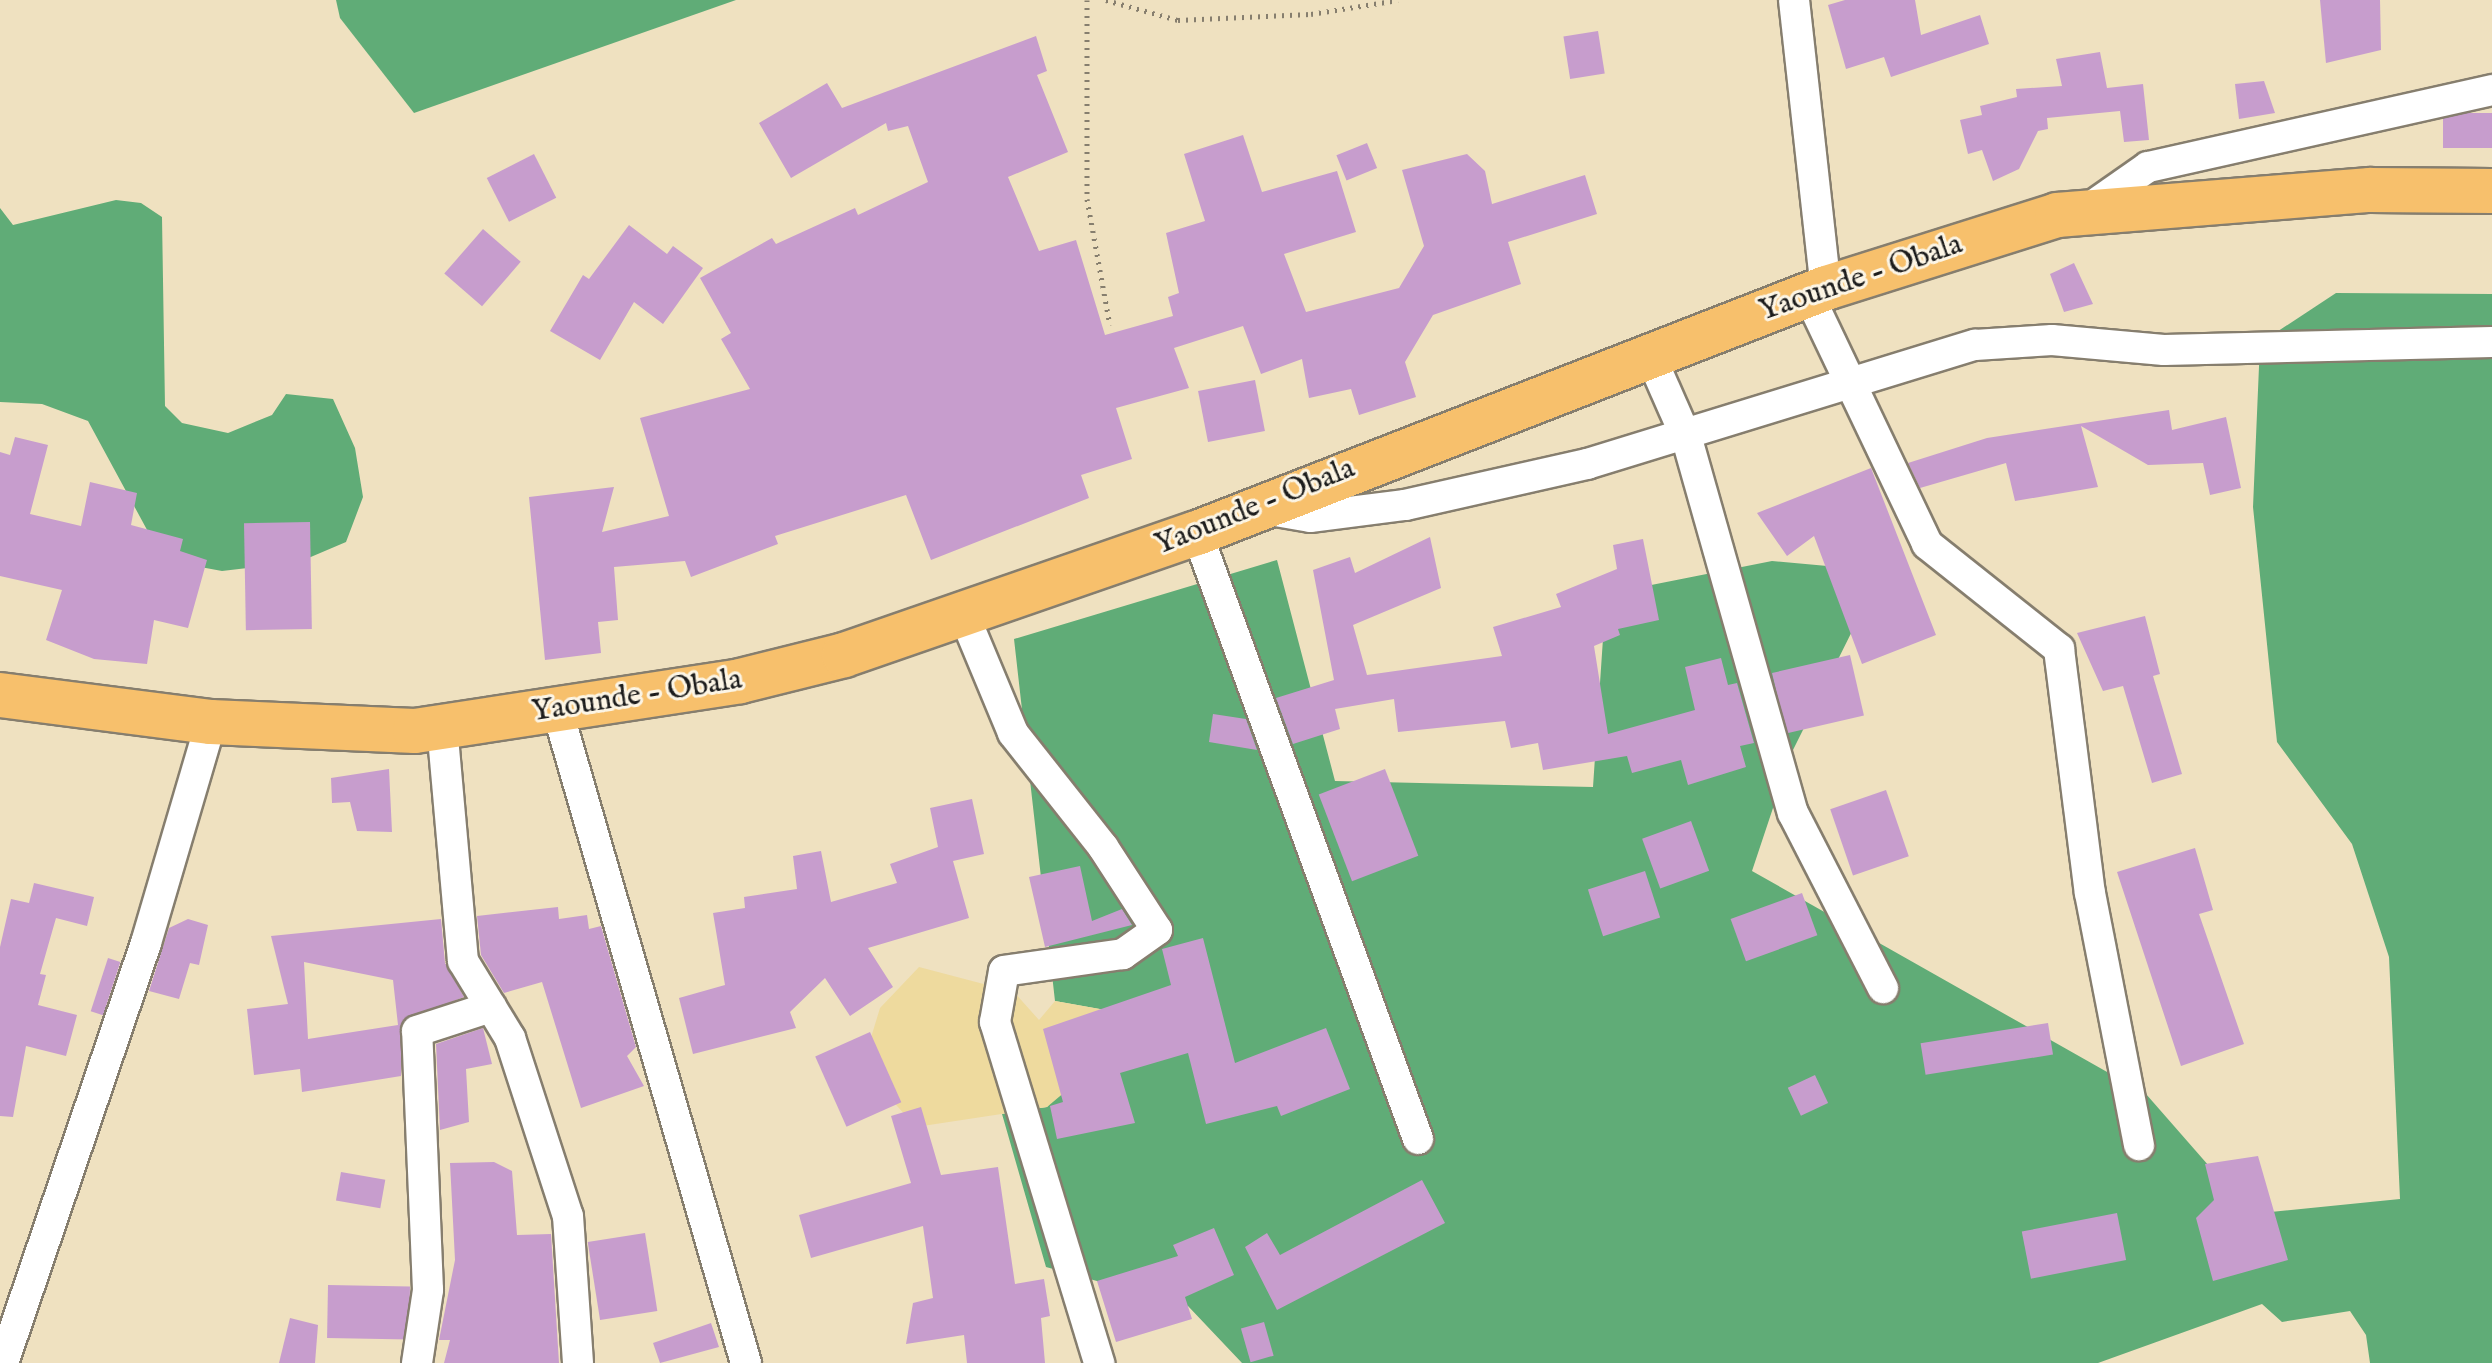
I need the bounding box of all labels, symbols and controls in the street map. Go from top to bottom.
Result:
street label: Yaounde - Obala [1755,226,1967,330]
street label: Yaounde - Obala [1150,451,1360,563]
street label: Yaounde - Obala [530,662,744,730]

